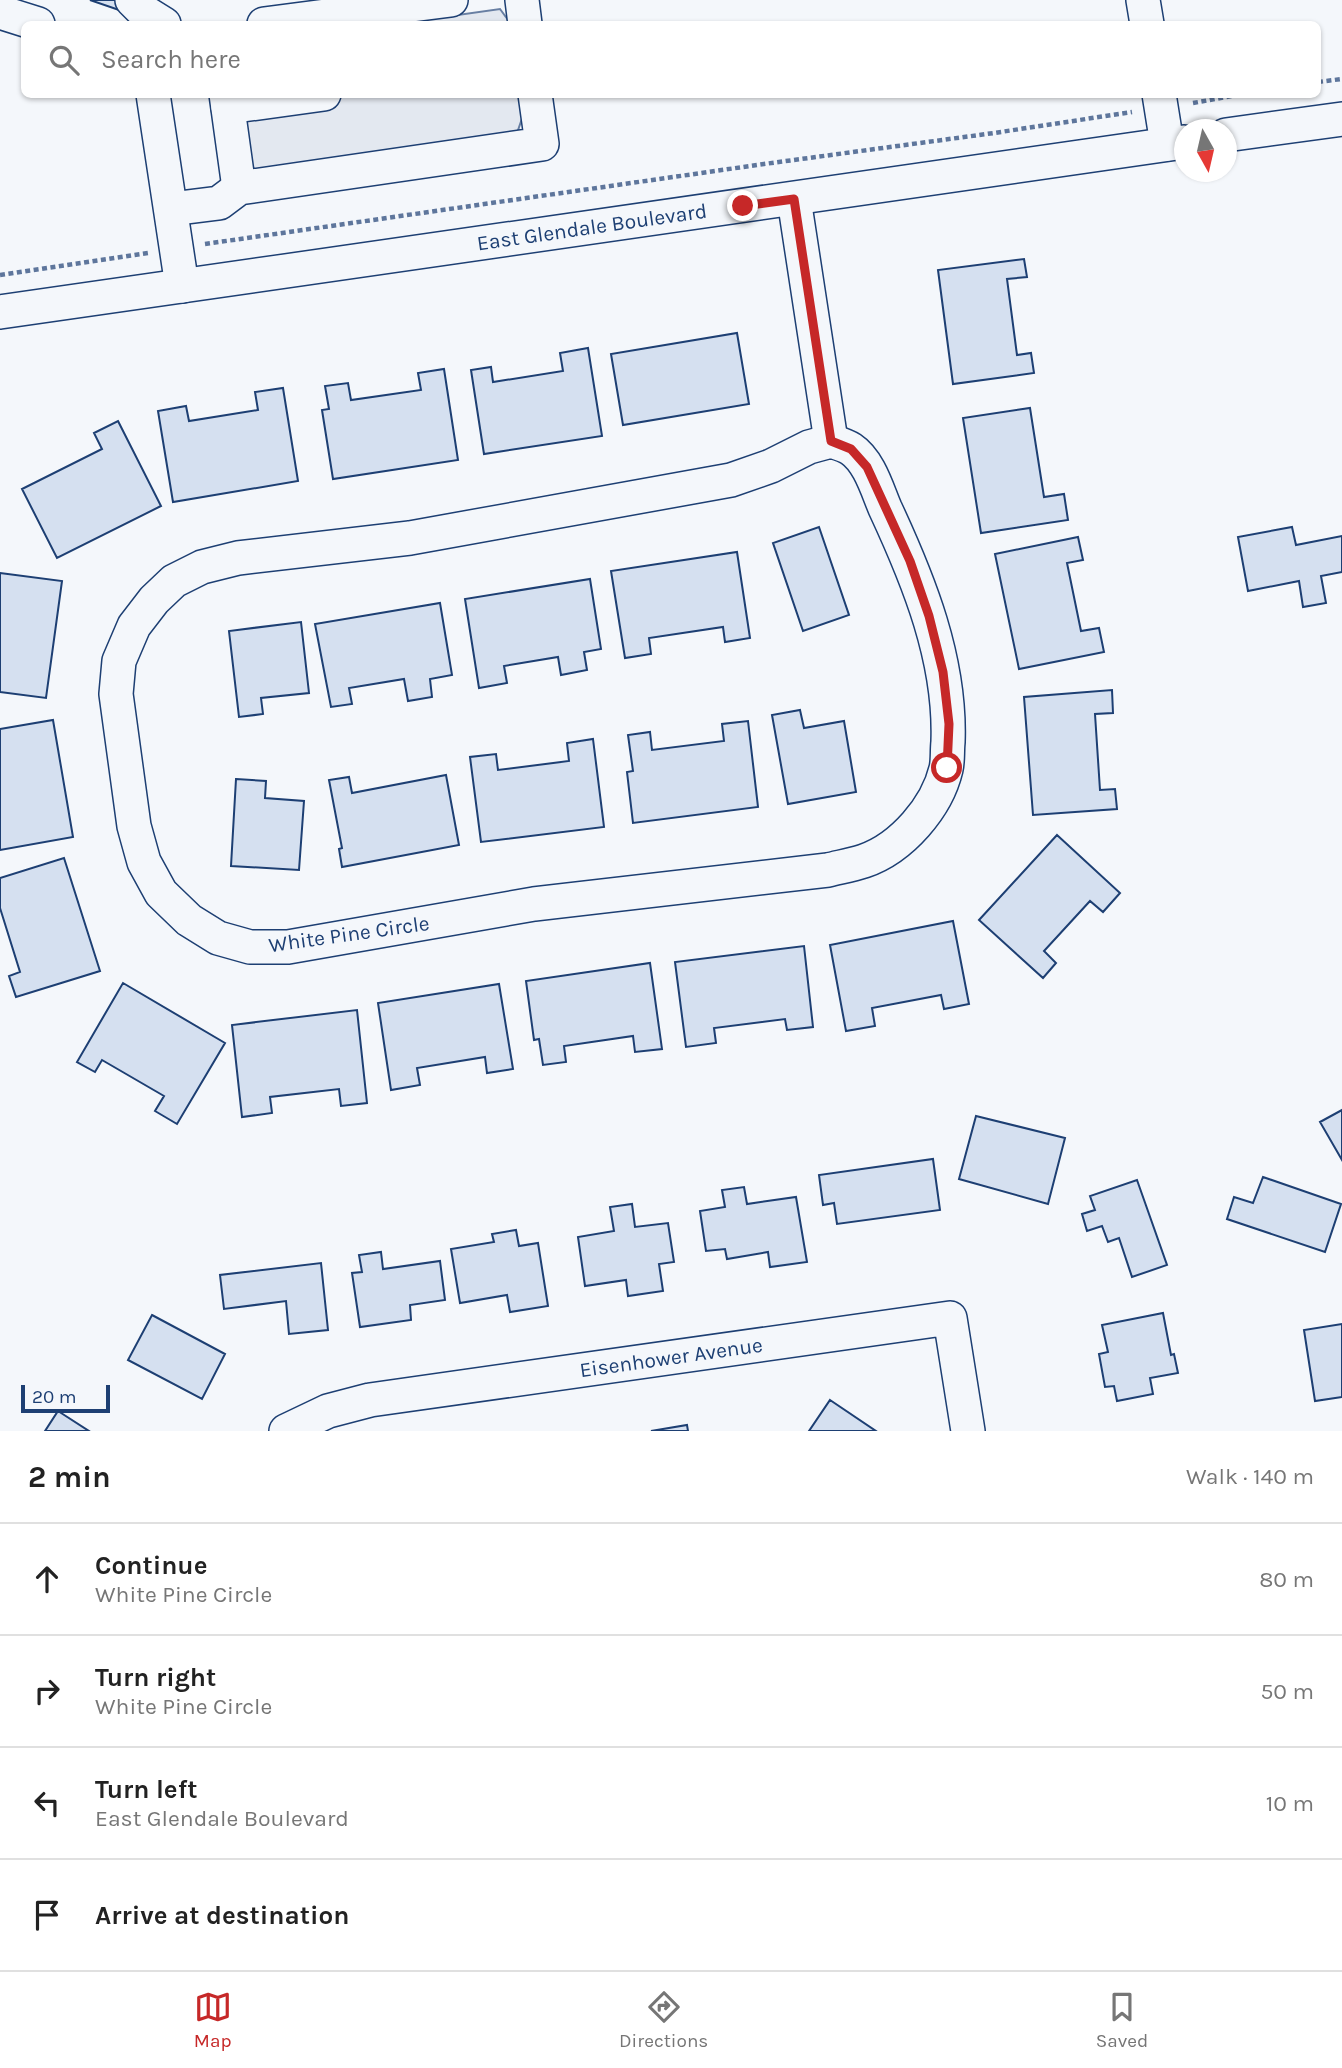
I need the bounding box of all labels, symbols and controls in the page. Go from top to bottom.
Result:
search box [21,21,1321,98]
icon: search [45,41,83,79]
text: Search here [101,44,241,75]
north arrow [1174,119,1237,182]
route end [727,190,758,221]
street label: East Glendale Boulevard [475,199,708,255]
route start [931,752,962,783]
street label: White Pine Circle [267,911,431,957]
street label: Eisenhower Avenue [578,1333,764,1382]
scale bar [21,1382,110,1414]
text: 20 m [32,1386,77,1408]
text: 2 min [28,1459,111,1495]
text: Walk · 140 m [1186,1463,1314,1490]
text: Continue [95,1550,207,1581]
icon: ahead [28,1560,66,1598]
text: 80 m [1259,1566,1314,1593]
text: White Pine Circle [95,1581,272,1608]
text: Turn right [95,1662,216,1693]
icon: right [28,1672,66,1710]
text: 50 m [1260,1678,1314,1705]
text: White Pine Circle [95,1693,272,1720]
text: Turn left [95,1774,197,1805]
icon: left [28,1784,66,1822]
text: 10 m [1266,1790,1314,1817]
text: East Glendale Boulevard [95,1805,349,1832]
icon: arrive [28,1896,66,1934]
text: Arrive at destination [95,1900,349,1931]
tab: Map [194,1988,232,2052]
tab: Directions [619,1988,708,2052]
tab: Saved [1096,1988,1148,2052]

